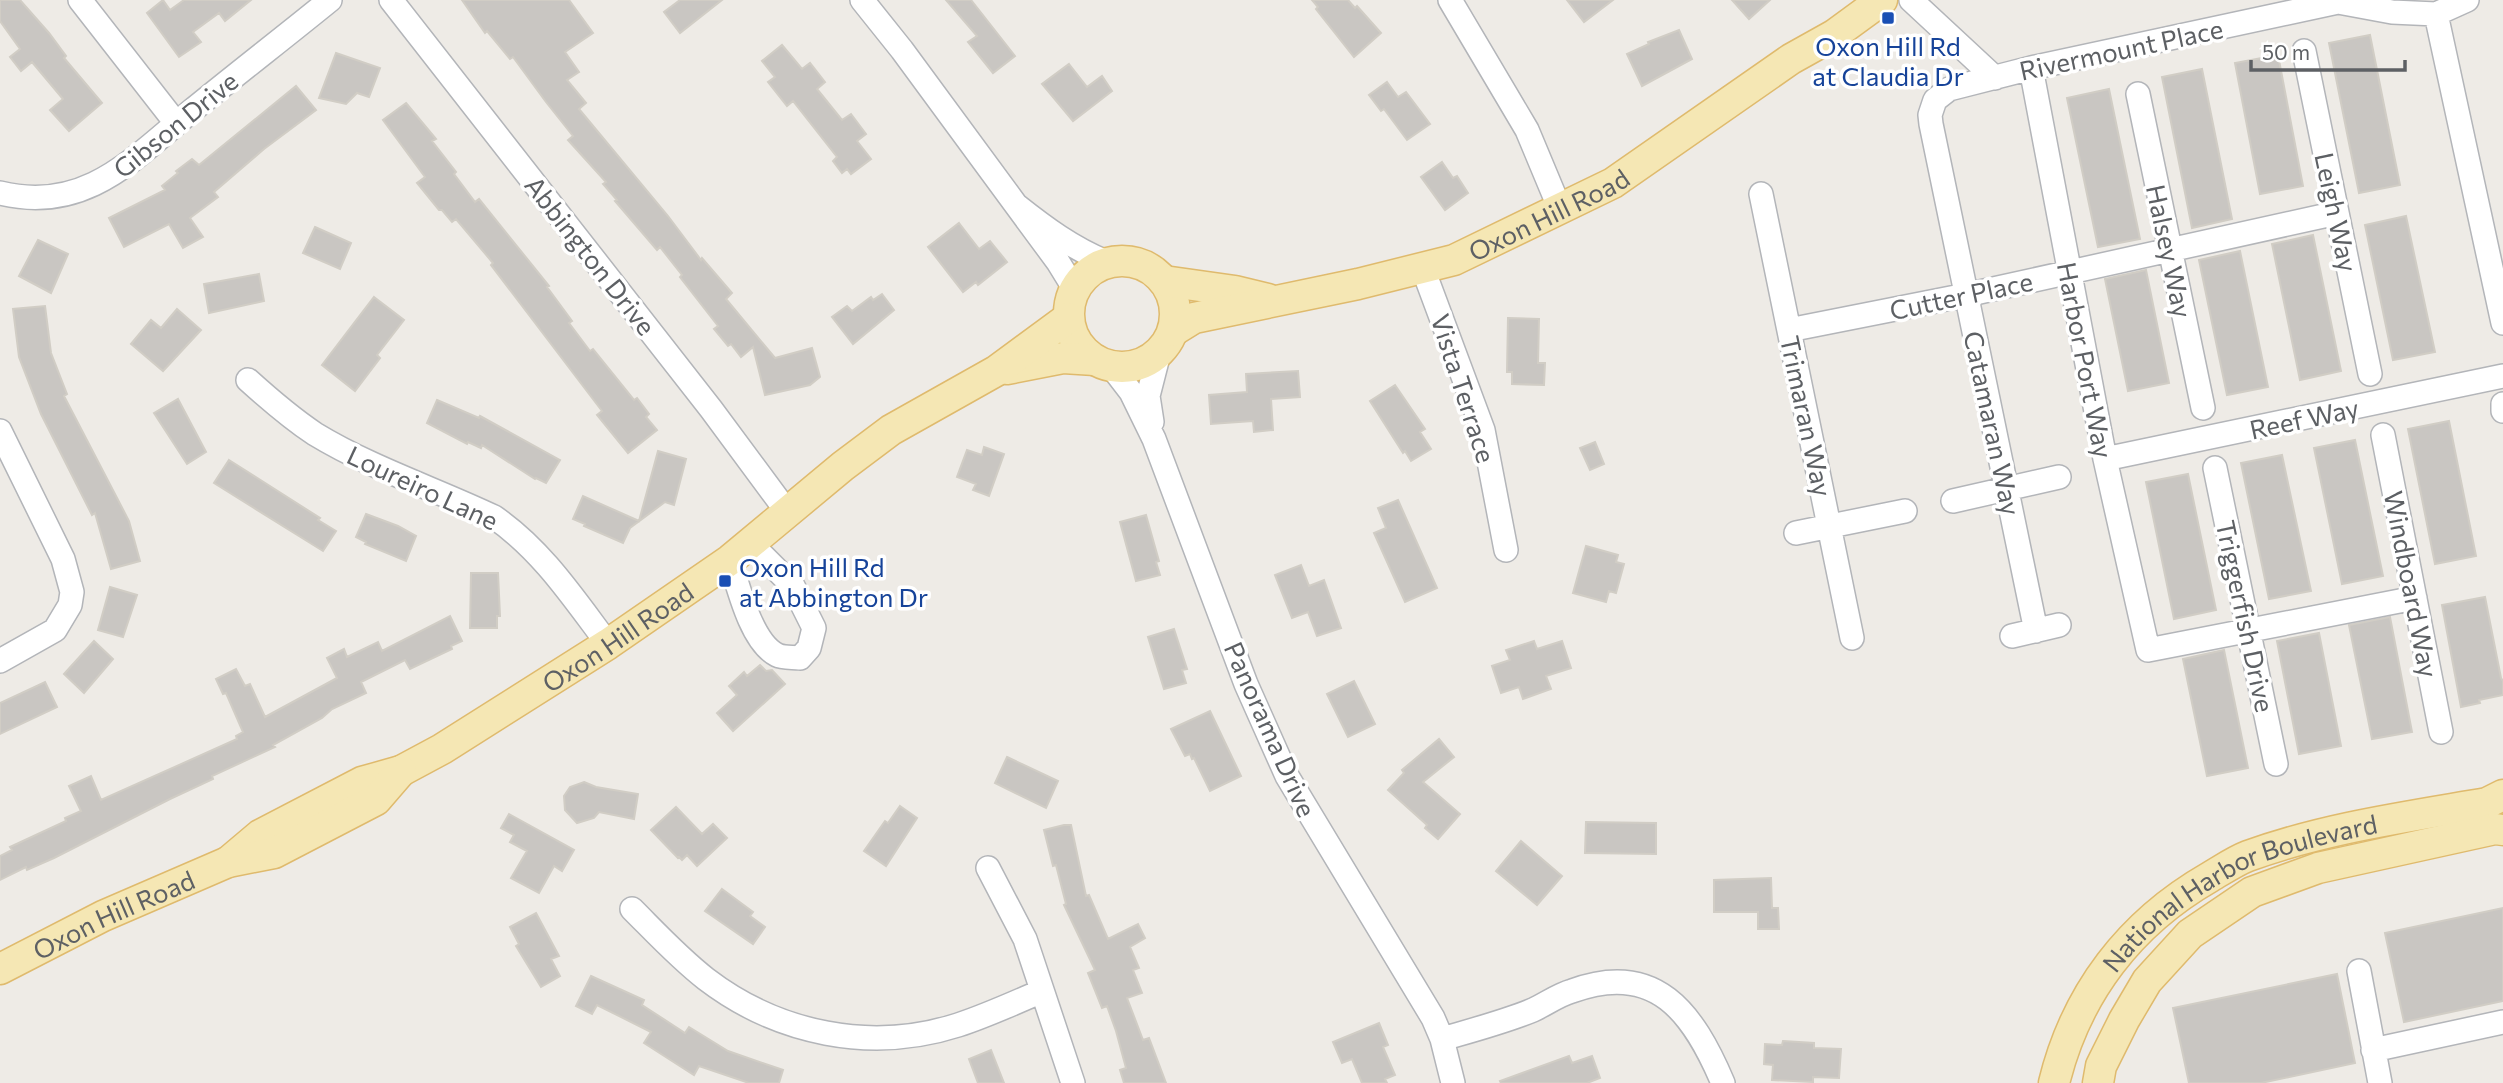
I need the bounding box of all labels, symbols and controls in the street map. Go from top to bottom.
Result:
marker: Oxon Hill Rd at Claudia Dr [1880,10,1896,26]
street label: Rivermount Place [2016,12,2226,86]
scale bar [2251,28,2405,72]
place label: Oxon Hill Rd at Claudia Dr [1812,30,1964,91]
text: 50 m [2262,39,2310,64]
street label: Gibson Drive [107,64,243,184]
street label: Leigh Way [2309,150,2365,274]
street label: Oxon Hill Road [1463,161,1635,266]
street label: Abbington Drive [519,169,663,341]
street label: Halsey Way [2141,182,2199,320]
street label: Harbor Port Way [2052,259,2120,461]
street label: Cutter Place [1887,265,2035,325]
street label: Vista Terrace [1425,310,1503,466]
street label: Catamaran Way [1958,328,2028,518]
street label: Trimaran Way [1775,333,1839,499]
street label: Reef Way [2247,391,2361,445]
street label: Loureiro Lane [343,439,503,535]
street label: Windboard Way [2379,488,2445,680]
street label: Triggerfish Drive [2211,517,2281,715]
place label: Oxon Hill Rd at Abbington Dr [739,551,928,612]
marker: Oxon Hill Rd at Abbington Dr [717,573,733,589]
street label: Oxon Hill Road [536,575,698,698]
street label: Panorama Drive [1219,637,1323,821]
street label: National Harbor Boulevard [2095,807,2379,977]
street label: Oxon Hill Road [27,863,199,965]

